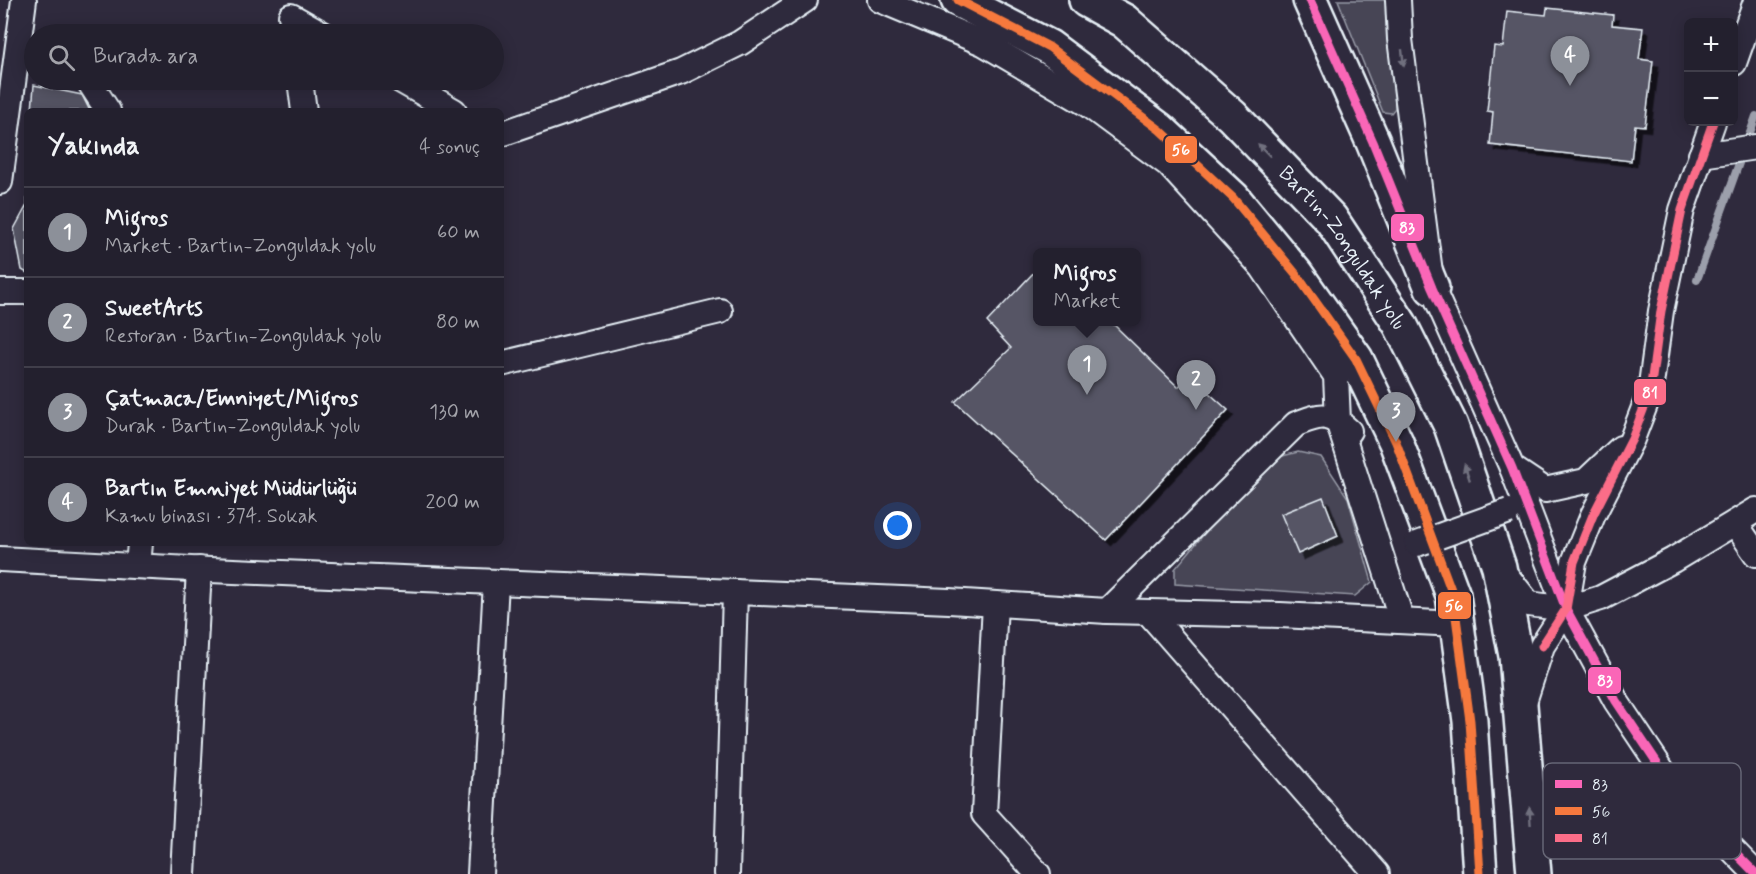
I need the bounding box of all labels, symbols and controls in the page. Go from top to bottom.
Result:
map controls [1684,18,1738,126]
button: + [1684,18,1738,72]
search box [24,24,504,90]
pin: 4 [1550,36,1590,86]
icon: search [45,41,78,74]
text: Burada ara [93,43,198,71]
one-way arrow [1398,49,1407,68]
button: − [1684,72,1738,126]
text: Yakında [48,130,140,164]
text: 4 sonuç [419,134,480,161]
line badge: 56 [1164,135,1198,164]
text: 56 [1172,140,1190,161]
one-way arrow [1258,143,1272,157]
street label: Bartın-Zonguldak yolu [1272,160,1413,335]
text: Migros [105,205,168,233]
line badge: 83 [1390,213,1425,242]
text: 83 [1399,218,1415,239]
text: 1 [63,219,72,246]
text: 60 m [437,219,480,246]
text: Market · Bartın-Zonguldak yolu [105,233,376,260]
popup [1033,248,1141,326]
text: Migros [1054,260,1116,288]
text: Market [1054,288,1120,315]
text: SweetArts [105,295,203,323]
text: 2 [63,309,72,336]
text: 80 m [436,309,480,336]
text: Restoran · Bartın-Zonguldak yolu [105,323,381,350]
pin: 1 [1068,346,1106,395]
pin: 2 [1176,360,1216,410]
line badge: 81 [1633,378,1667,406]
text: 81 [1642,383,1658,404]
text: Çatmaca/Emniyet/Migros [105,385,358,413]
pin: 3 [1376,392,1416,442]
text: 3 [63,399,72,426]
text: 130 m [429,399,480,426]
text: Durak · Bartın-Zonguldak yolu [105,413,360,440]
one-way arrow [1461,463,1471,481]
text: Bartın Emniyet Müdürlüğü [105,475,357,503]
text: 4 [62,489,73,516]
text: 200 m [425,489,480,516]
text: Kamu binası · 374. Sokak [105,503,317,530]
your location [883,511,912,540]
line badge: 56 [1437,591,1472,620]
text: 56 [1445,596,1463,617]
line badge: 83 [1587,666,1622,695]
text: 83 [1597,671,1613,692]
legend [1543,763,1741,859]
text: 83 [1592,775,1608,796]
text: 56 [1592,802,1611,823]
one-way arrow [1525,806,1534,825]
text: 81 [1592,829,1608,850]

